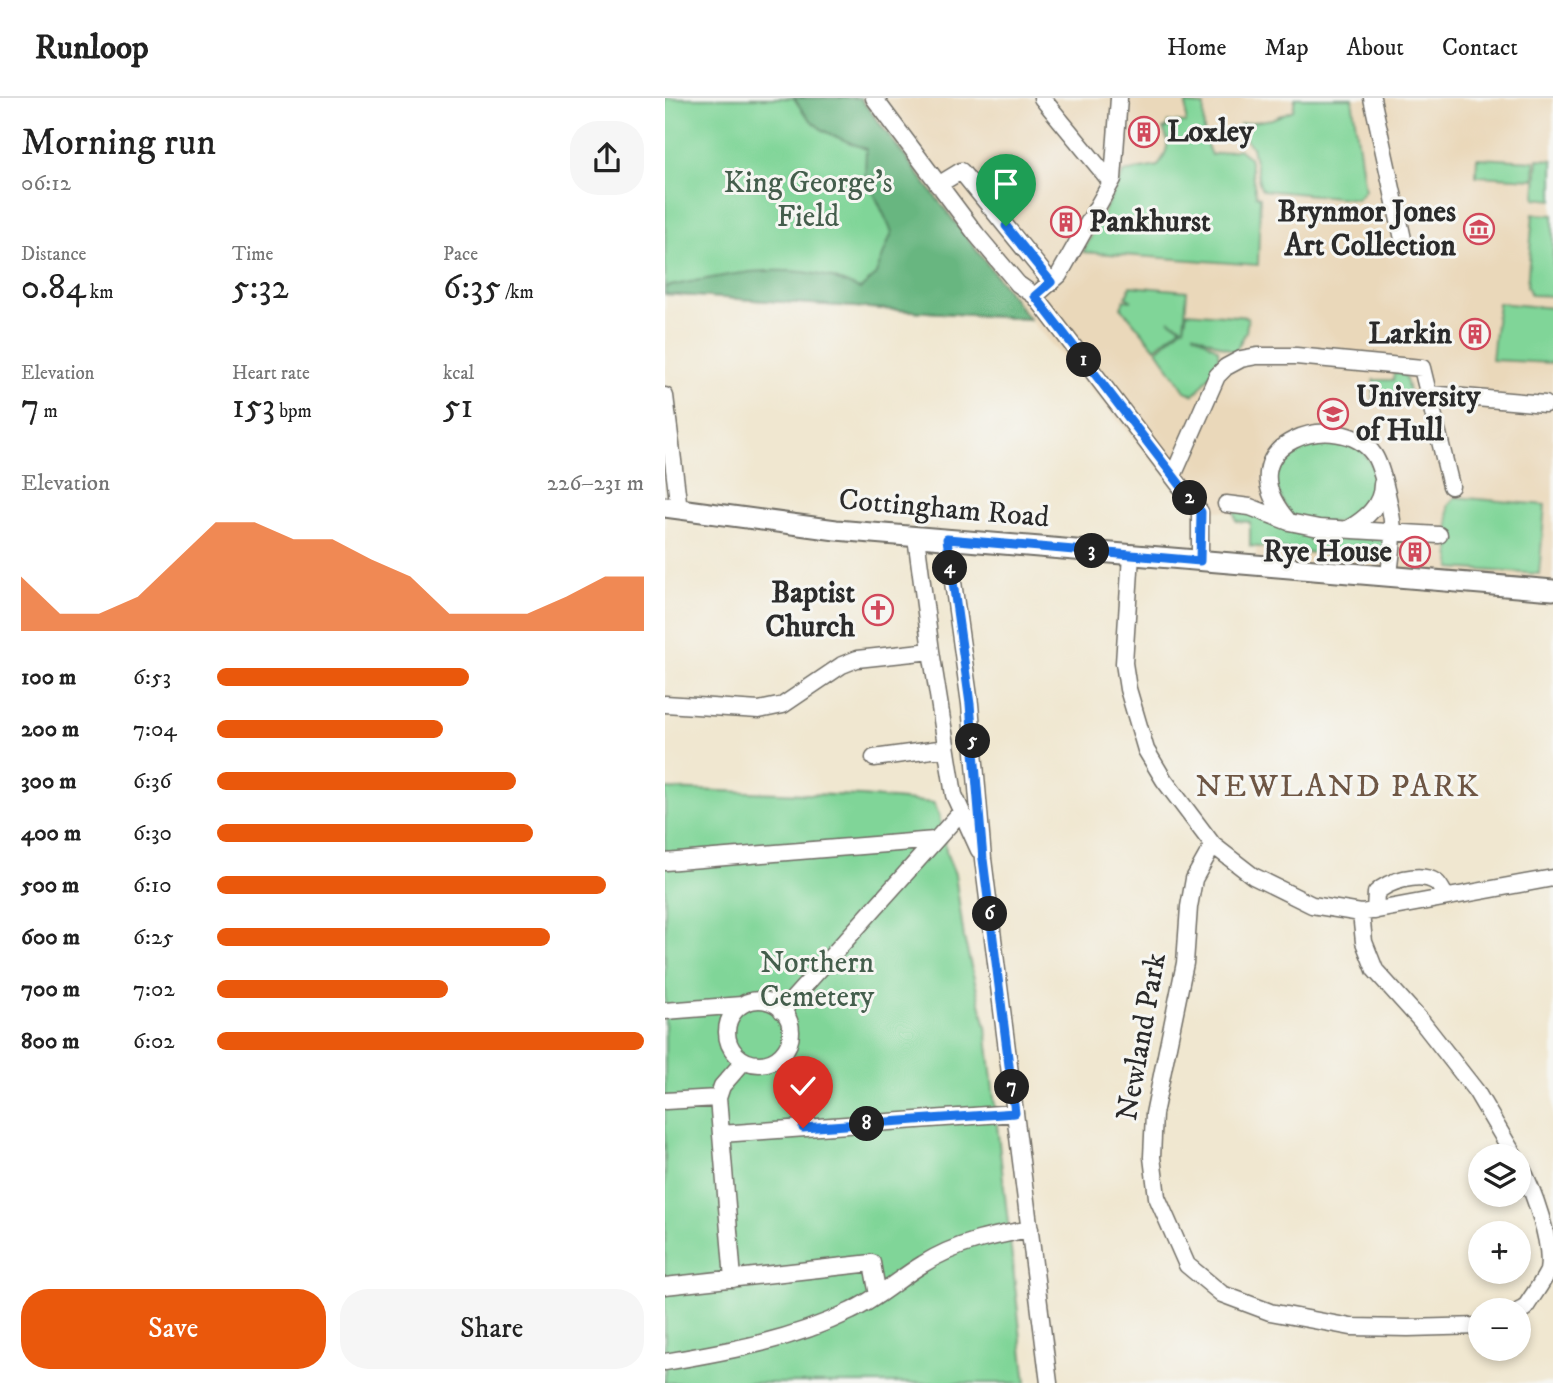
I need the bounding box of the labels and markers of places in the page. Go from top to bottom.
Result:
place label: Loxley [1167,114,1254,151]
building icon: Loxley [1127,115,1161,149]
pin [976,154,1036,226]
place label: Brynmor Jones Art Collection [1278,194,1456,265]
place label: Pankhurst [1089,204,1211,241]
building icon: Pankhurst [1049,205,1083,239]
museum icon: Brynmor Jones Art Collection [1462,212,1496,246]
place label: Larkin [1368,316,1452,353]
building icon: Larkin [1458,317,1492,351]
pin: 1 [1067,342,1101,378]
place label: University of Hull [1356,379,1481,450]
school or university icon: University of Hull [1316,397,1350,431]
pin: 2 [1173,480,1207,516]
pin: 3 [1075,533,1109,568]
place label: Rye House [1263,534,1393,571]
building icon: Rye House [1398,535,1432,569]
pin: 4 [933,550,967,586]
place label: Baptist Church [765,575,855,646]
church icon: Baptist Church [861,593,895,627]
pin: 5 [955,724,991,758]
pin: 6 [973,896,1007,932]
pin [773,1056,833,1128]
pin: 7 [995,1070,1029,1104]
pin: 8 [849,1107,885,1142]

